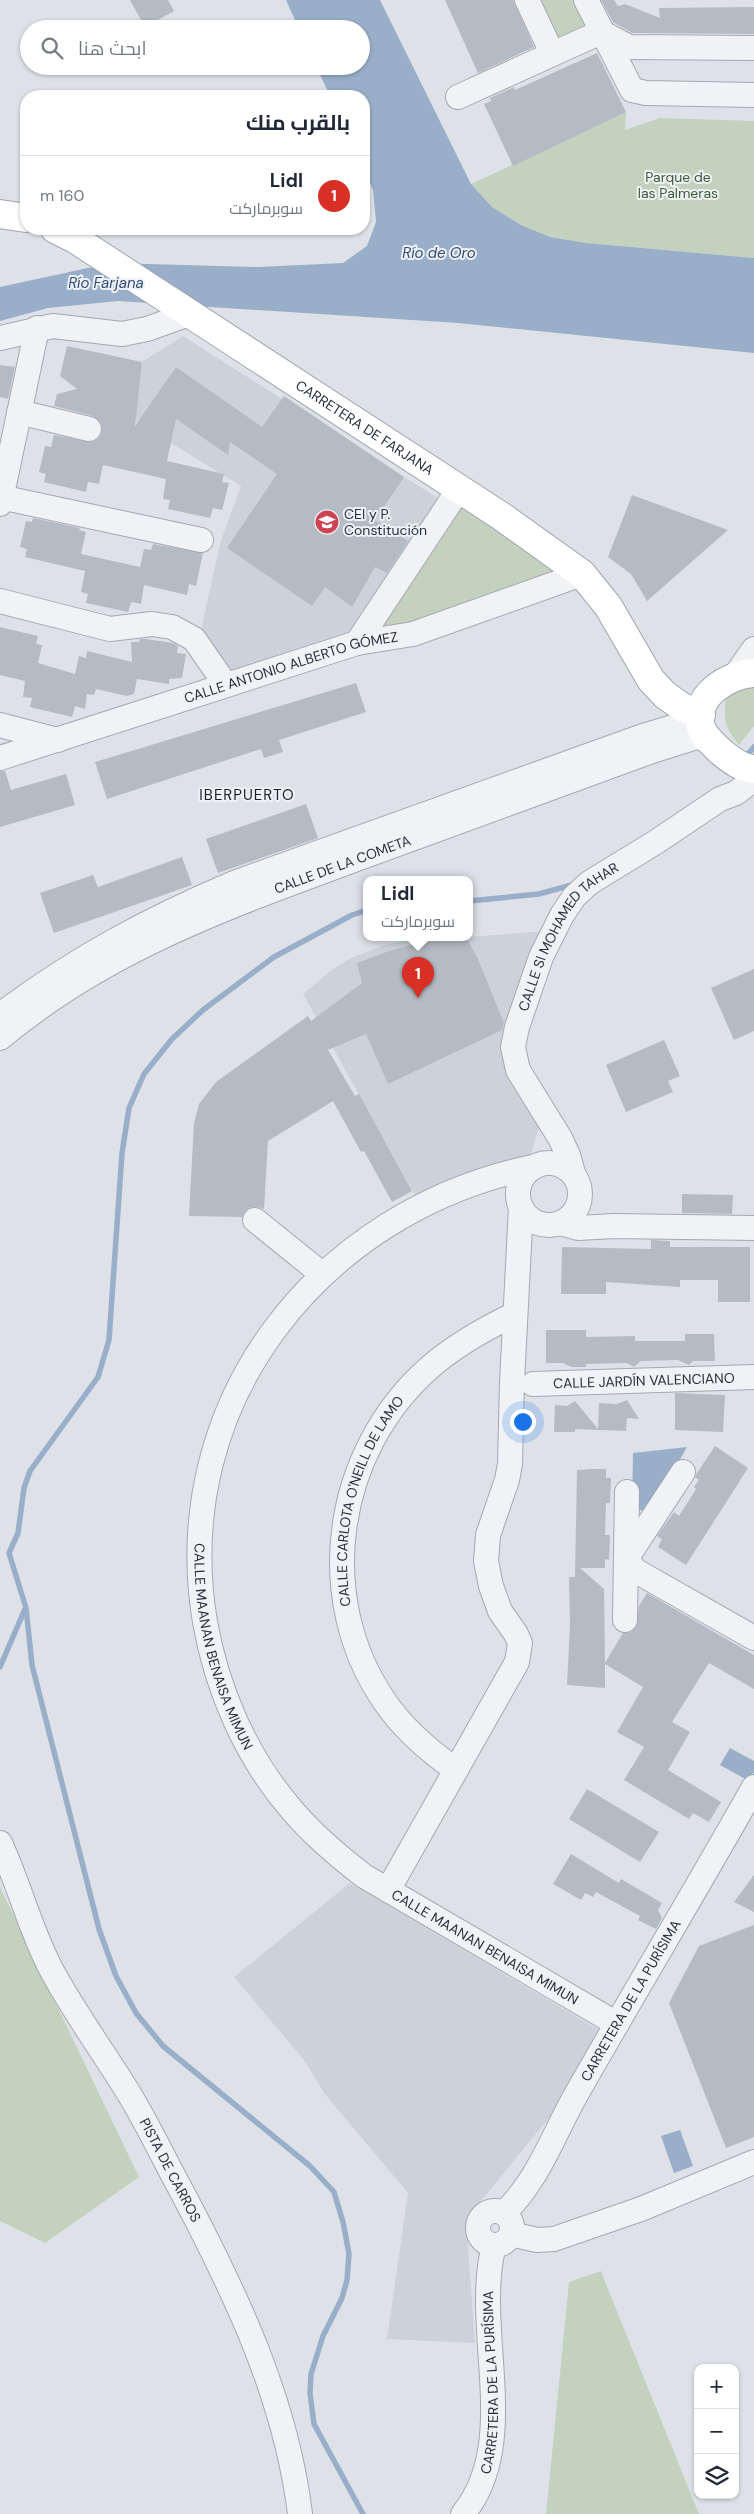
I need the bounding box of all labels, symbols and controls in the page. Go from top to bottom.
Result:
search box [20,20,370,75]
icon: search [38,34,66,62]
text: ابحث هنا [78,36,147,61]
text: بالقرب منك [246,109,350,137]
text: Lidl [270,168,303,193]
park label: Parque de las Palmeras [638,168,718,202]
text: 160 m [40,185,85,206]
text: 1 [331,185,337,206]
text: سوبرماركت [229,198,303,219]
water label: Río de Oro [402,243,476,263]
water label: Río Farjana [68,273,144,293]
street label: CARRETERA DE FARJANA [292,376,437,479]
place label: CEI y P. Constitución [344,505,427,539]
school or university icon: CEI y P. Constitución [314,509,340,535]
street label: CALLE ANTONIO ALBERTO GÓMEZ [182,628,399,707]
district label: IBERPUERTO [199,785,295,805]
street label: CALLE DE LA COMETA [272,831,413,898]
street label: CALLE SI MOHAMED TAHAR [514,858,622,1013]
popup [363,876,473,941]
text: Lidl [381,881,414,906]
text: سوبرماركت [381,911,455,932]
pin: 1 [402,957,434,998]
street label: CALLE JARDÍN VALENCIANO [553,1369,735,1392]
street label: CALLE CARLOTA O'NEILL DE LAMO [333,1392,408,1608]
your location [510,1409,536,1435]
street label: CALLE MAANAN BENAISA MIMUN [190,1543,257,1753]
street label: CALLE MAANAN BENAISA MIMUN [388,1885,582,2009]
street label: CARRETERA DE LA PURÍSIMA [577,1917,685,2085]
street label: PISTA DE CARROS [136,2115,205,2225]
street label: CARRETERA DE LA PURÍSIMA [476,2291,502,2476]
map controls [694,2364,739,2499]
button: + [694,2364,739,2409]
button: − [694,2409,739,2454]
button: layers [694,2454,739,2499]

